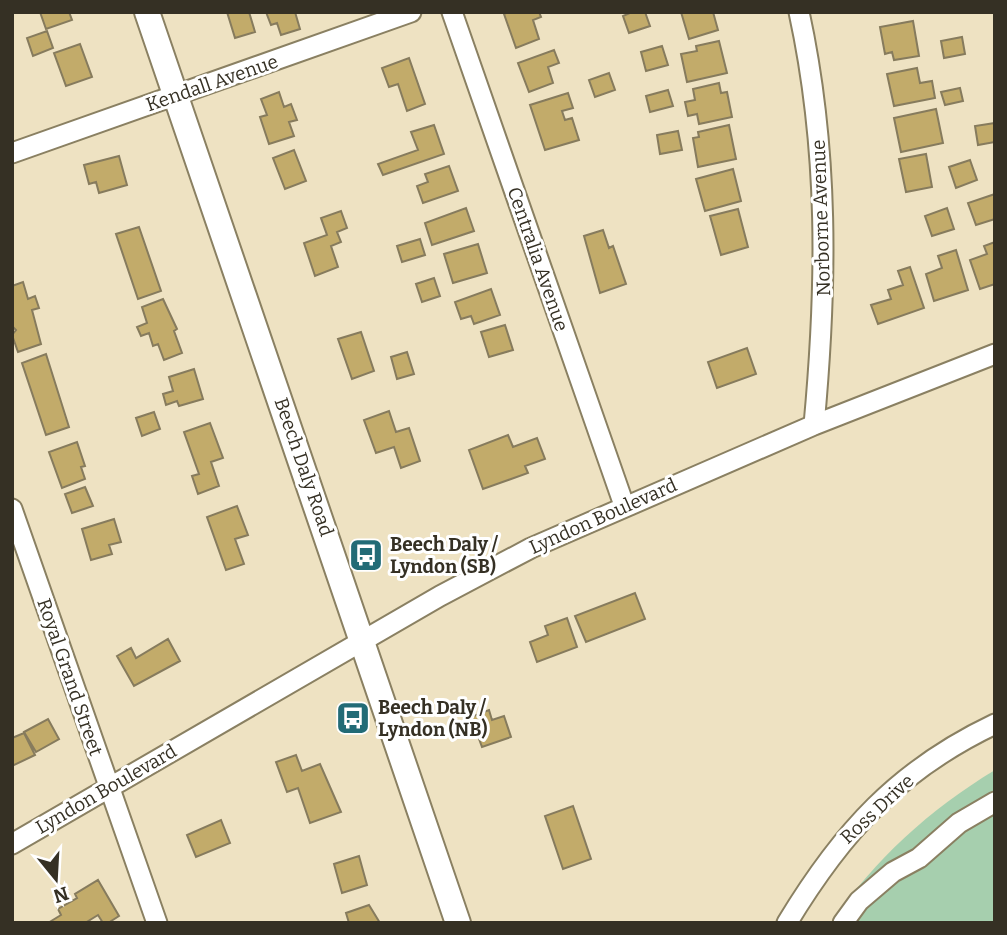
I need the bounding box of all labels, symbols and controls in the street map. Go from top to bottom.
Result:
street label: Kendall Avenue [143,50,281,116]
street label: Norborne Avenue [807,139,835,297]
street label: Centralia Avenue [503,184,573,334]
street label: Beech Daly Road [269,395,339,539]
street label: Lyndon Boulevard [526,473,680,559]
place label: Beech Daly / Lyndon (SB) [390,533,499,578]
bus stop icon: Beech Daly / Lyndon (SB) [347,536,385,574]
street label: Royal Grand Street [32,595,108,759]
place label: Beech Daly / Lyndon (NB) [378,696,488,741]
bus stop icon: Beech Daly / Lyndon (NB) [334,699,372,737]
street label: Lyndon Boulevard [31,739,181,839]
street label: Ross Drive [836,769,918,849]
north arrow [21,844,91,914]
text: N [50,881,72,908]

